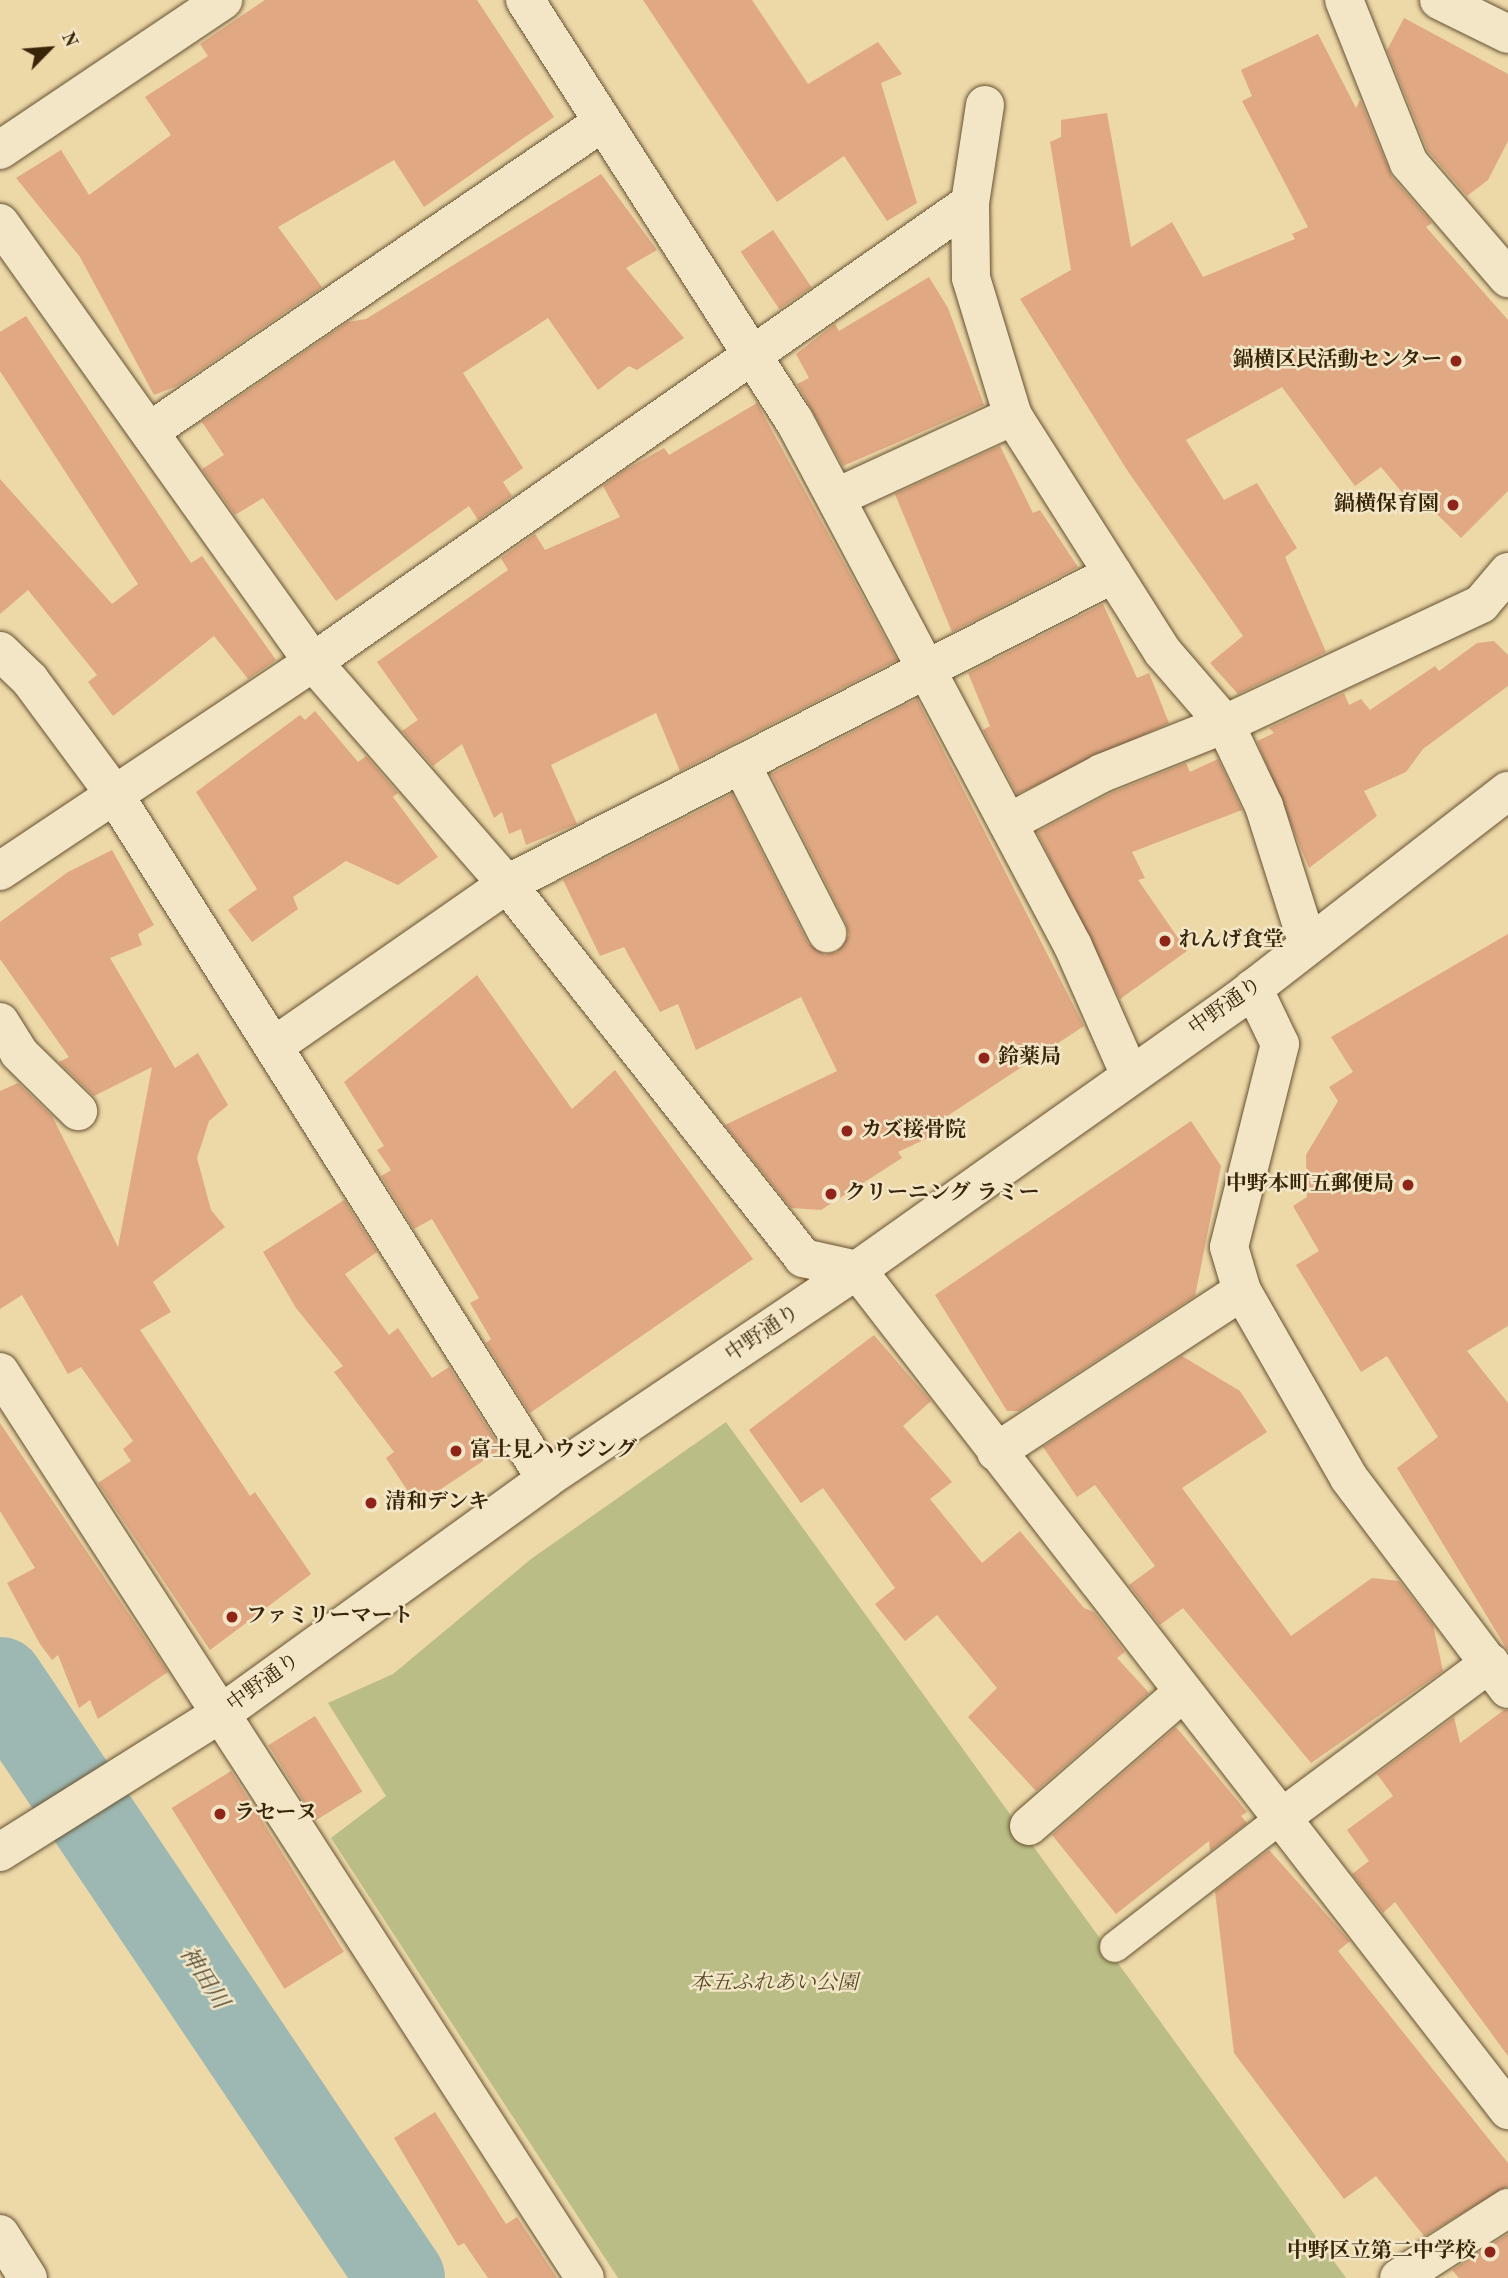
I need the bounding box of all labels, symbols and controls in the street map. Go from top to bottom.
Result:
north arrow [14,14,84,84]
text: N [57,29,80,51]
place label: 鍋横区民活動センター [1232,348,1442,374]
marker: 鍋横区民活動センター [1448,353,1464,369]
place label: 鍋横保育園 [1334,492,1439,518]
marker: 鍋横保育園 [1445,497,1461,513]
place label: れんげ食堂 [1179,928,1284,954]
marker: れんげ食堂 [1157,933,1173,949]
street label: 中野通り [1184,973,1268,1041]
place label: 鈴薬局 [998,1045,1061,1071]
marker: 鈴薬局 [976,1050,992,1066]
place label: カズ接骨院 [861,1118,966,1144]
marker: カズ接骨院 [839,1123,855,1139]
place label: 中野本町五郵便局 [1226,1172,1394,1198]
marker: 中野本町五郵便局 [1400,1177,1416,1193]
place label: クリーニング ラミー [845,1181,1040,1207]
marker: クリーニング ラミー [823,1186,839,1202]
street label: 中野通り [721,1300,805,1368]
place label: 富士見ハウジング [470,1438,638,1464]
marker: 富士見ハウジング [448,1443,464,1459]
place label: 清和デンキ [385,1490,490,1516]
marker: 清和デンキ [363,1495,379,1511]
place label: ファミリーマート [246,1604,414,1630]
marker: ファミリーマート [224,1609,240,1625]
street label: 中野通り [223,1648,305,1718]
place label: ラセーヌ [234,1801,317,1827]
marker: ラセーヌ [212,1806,228,1822]
water label: 神田川 [173,1942,233,2014]
park label: 本五ふれあい公園 [690,1971,858,1997]
place label: 中野区立第二中学校 [1287,2239,1476,2265]
marker: 中野区立第二中学校 [1482,2244,1498,2260]

